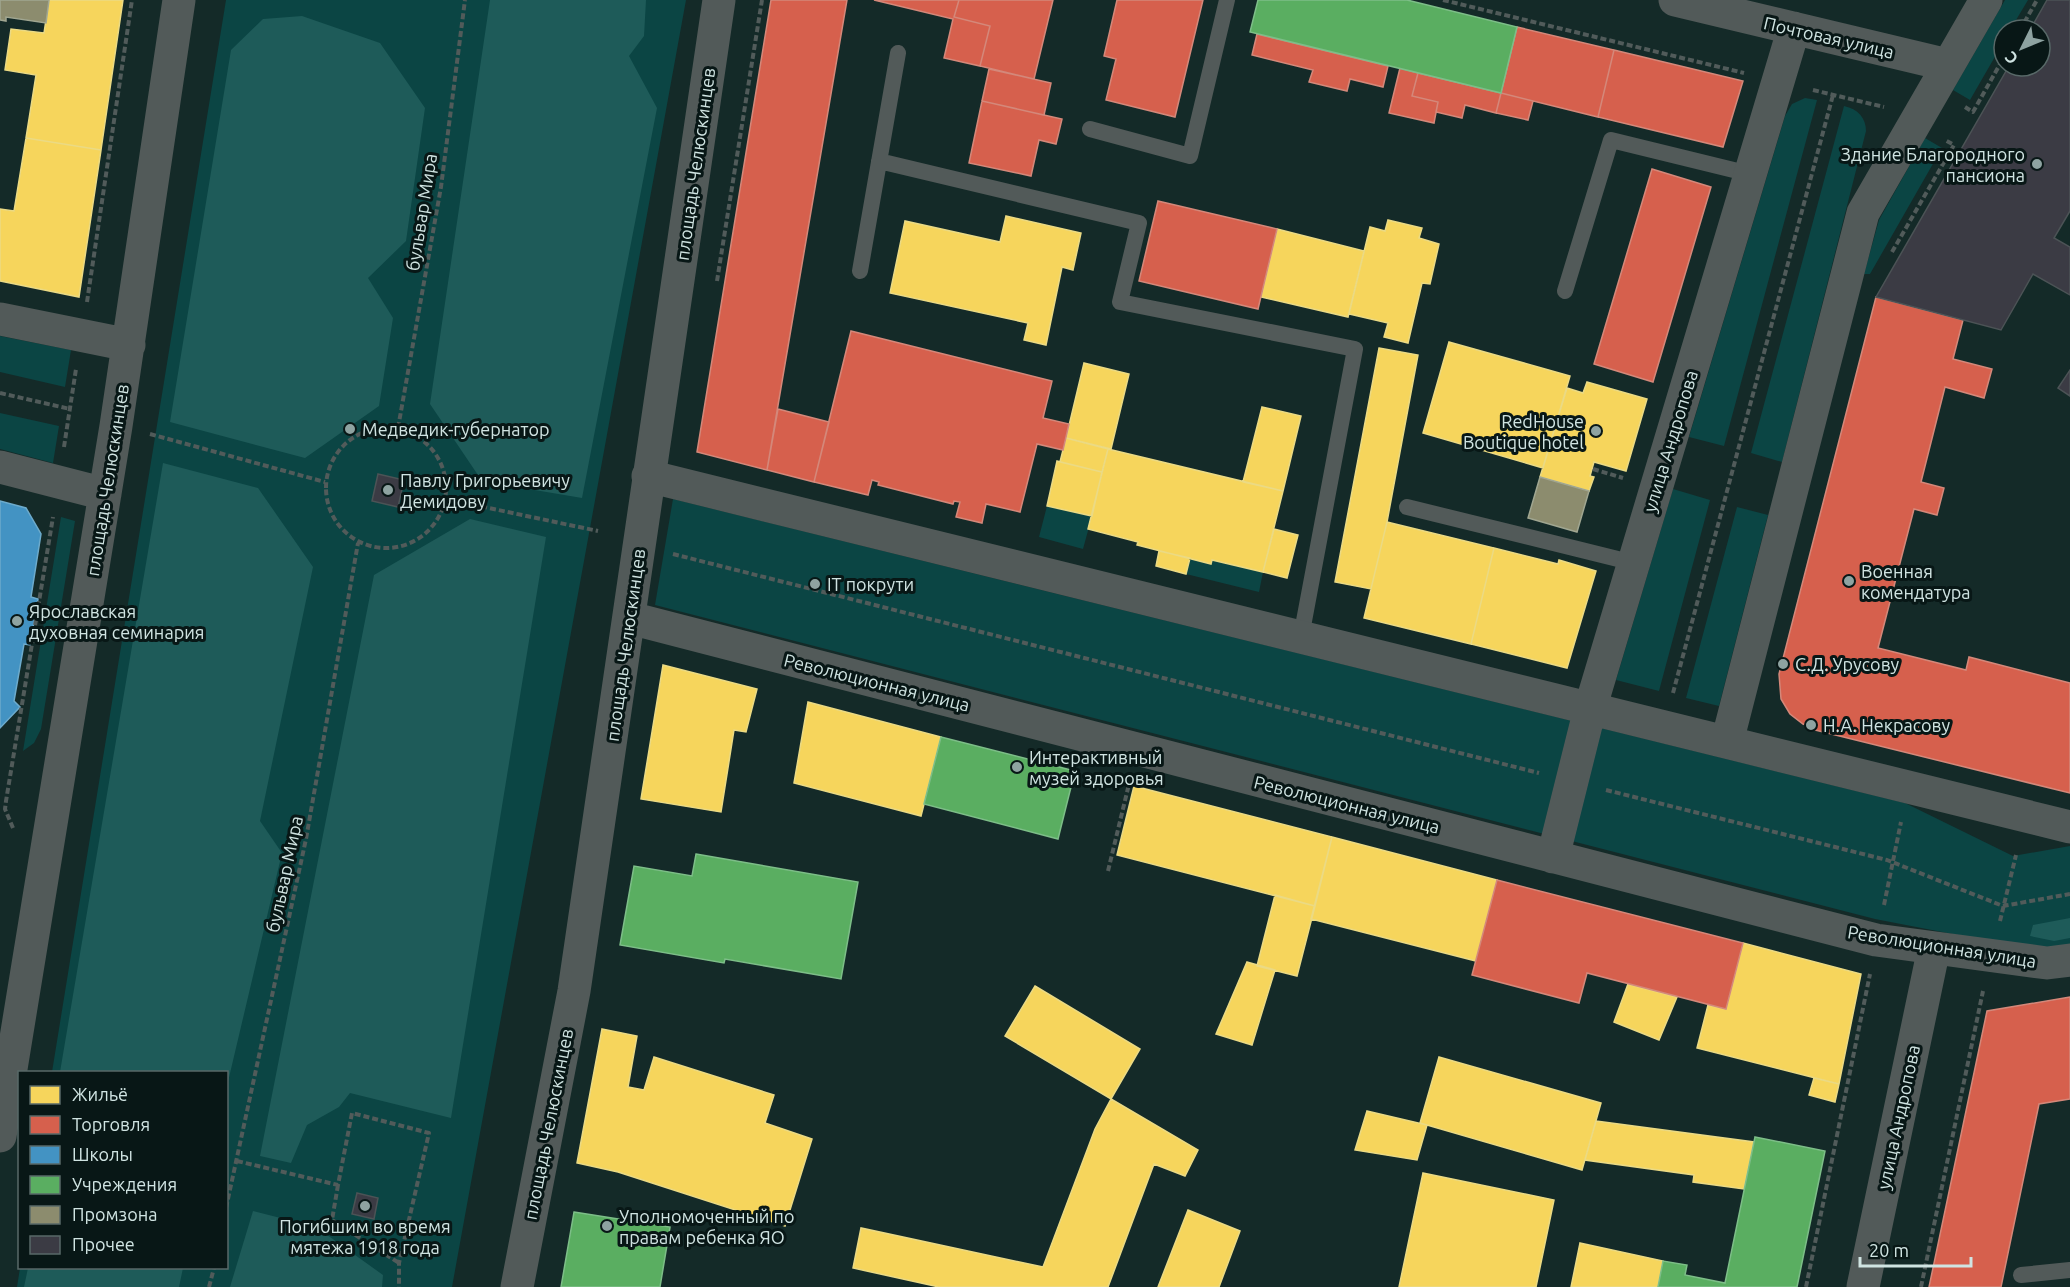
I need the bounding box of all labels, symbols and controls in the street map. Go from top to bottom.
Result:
street label: Почтовая улица [1762,12,1896,62]
north arrow [1992,18,2052,78]
text: С [2001,48,2021,68]
street label: площадь Челюскинцев [672,66,718,262]
place label: Здание Благородного пансиона [1841,144,2025,185]
street label: бульвар Мира [402,152,440,272]
marker: Здание Благородного пансиона [2030,157,2044,171]
street label: улица Андропова [1639,368,1701,514]
street label: площадь Челюскинцев [82,382,132,578]
place label: RedHouse Boutique hotel [1463,411,1584,452]
place label: Медведик-губернатор [362,419,550,439]
marker: Медведик-губернатор [343,422,357,436]
marker: RedHouse Boutique hotel [1589,424,1603,438]
place label: Павлу Григорьевичу Демидову [400,470,570,511]
marker: Павлу Григорьевичу Демидову [381,483,395,497]
street label: площадь Челюскинцев [602,547,648,743]
place label: Военная комендатура [1861,561,1971,602]
place label: IT покрути [827,574,914,594]
marker: Военная комендатура [1842,574,1856,588]
marker: IT покрути [808,577,822,591]
place label: Ярославская духовная семинария [29,601,205,642]
marker: Ярославская духовная семинария [10,614,24,628]
street label: Революционная улица [782,649,972,715]
place label: С.Д. Урусову [1795,654,1900,674]
marker: С.Д. Урусову [1776,657,1790,671]
place label: Н.А. Некрасову [1823,715,1950,735]
marker: Н.А. Некрасову [1804,718,1818,732]
place label: Интерактивный музей здоровья [1029,747,1164,788]
marker: Интерактивный музей здоровья [1010,760,1024,774]
street label: Революционная улица [1252,771,1442,837]
street label: бульвар Мира [262,814,306,934]
street label: Революционная улица [1846,921,2038,971]
street label: площадь Челюскинцев [520,1027,576,1221]
street label: улица Андропова [1873,1043,1923,1191]
legend [18,1071,228,1269]
text: Жильё [72,1084,128,1104]
text: Торговля [72,1114,150,1134]
text: Школы [72,1144,133,1164]
text: Учреждения [72,1174,177,1194]
marker: Погибшим во время мятежа 1918 года [358,1199,372,1213]
text: Промзона [72,1204,157,1224]
place label: Уполномоченный по правам ребенка ЯО [619,1206,794,1247]
place label: Погибшим во время мятежа 1918 года [279,1216,451,1257]
marker: Уполномоченный по правам ребенка ЯО [600,1219,614,1233]
scale bar [1860,1230,1971,1268]
text: Прочее [72,1234,135,1254]
text: 20 m [1869,1240,1909,1260]

